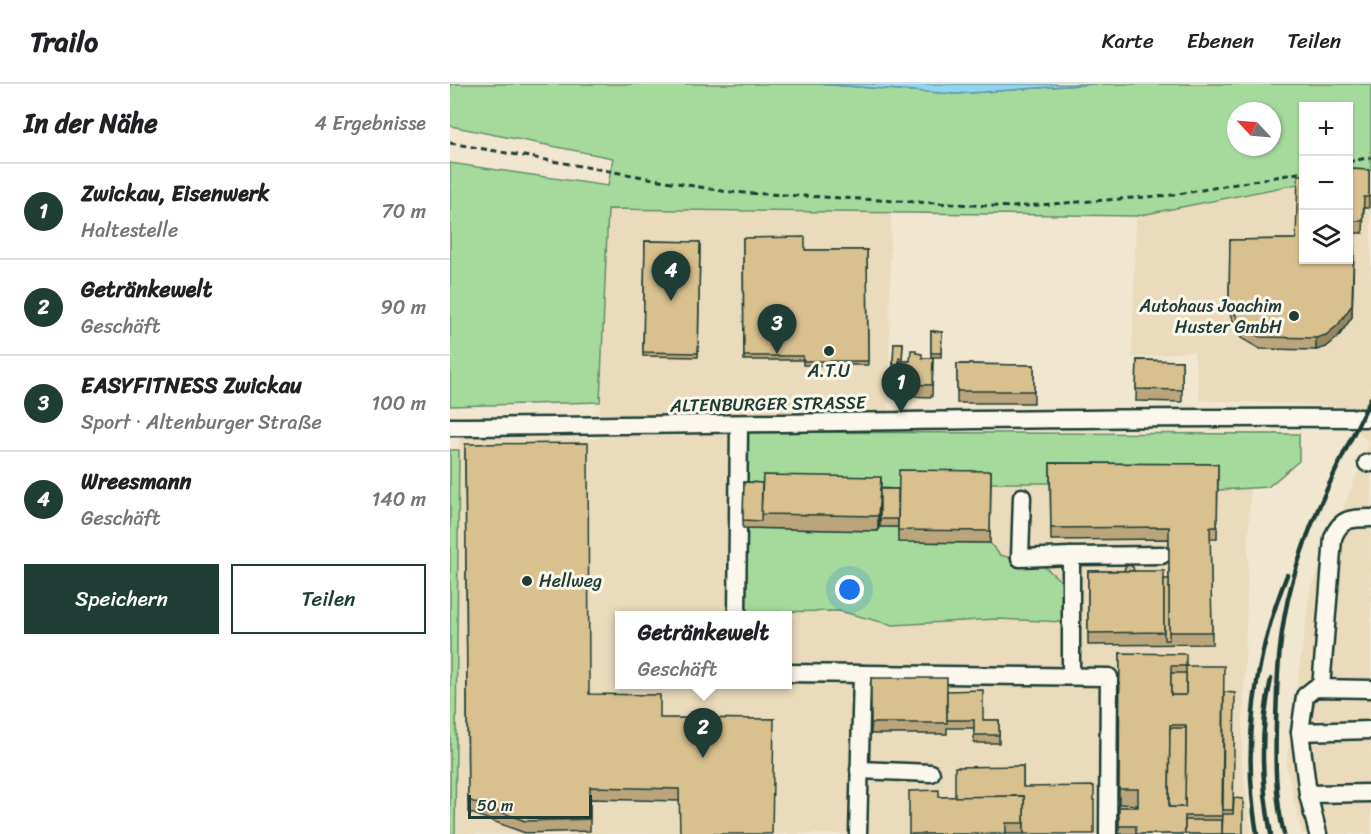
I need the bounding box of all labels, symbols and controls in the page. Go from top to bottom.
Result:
text: Trailo [30,17,98,66]
text: Karte [1102,22,1154,60]
text: Ebenen [1187,22,1254,60]
text: Teilen [1287,22,1341,60]
text: In der Nähe [24,100,158,146]
north arrow [1227,102,1281,156]
map controls [1299,102,1353,264]
button: + [1299,102,1353,156]
text: 4 Ergebnisse [315,106,426,141]
button: − [1299,156,1353,210]
text: Zwickau, Eisenwerk [81,174,269,213]
text: 1 [39,194,48,229]
text: 70 m [381,194,426,229]
button: layers [1299,210,1353,264]
text: Haltestelle [81,213,178,248]
pin: 4 [652,252,690,301]
text: Getränkewelt [81,270,212,309]
text: 2 [38,290,49,325]
text: 90 m [381,290,426,325]
place label: Autohaus Joachim Huster GmbH [1139,290,1282,343]
pin: 3 [758,304,796,354]
text: Geschäft [81,309,160,344]
marker: Autohaus Joachim Huster GmbH [1287,309,1301,323]
marker: A.T.U [822,344,836,358]
place label: A.T.U [807,355,851,387]
pin: 1 [882,364,920,413]
text: EASYFITNESS Zwickau [81,366,302,405]
text: 3 [38,386,49,421]
text: 100 m [372,386,426,421]
street label: ALTENBURGER STRASSE [669,386,867,422]
text: Sport · Altenburger Straße [81,405,322,440]
text: Wreesmann [81,462,191,501]
text: 4 [37,482,50,517]
text: 140 m [372,482,426,517]
text: Geschäft [81,501,160,536]
button: Speichern [24,564,219,634]
button: Teilen [231,564,426,634]
place label: Hellweg [539,565,602,597]
marker: Hellweg [520,574,534,588]
your location [835,575,864,604]
popup [615,611,792,689]
text: Getränkewelt [638,613,769,652]
text: Geschäft [638,652,717,687]
pin: 2 [684,708,722,758]
text: 50 m [477,791,513,820]
scale bar [468,792,592,820]

